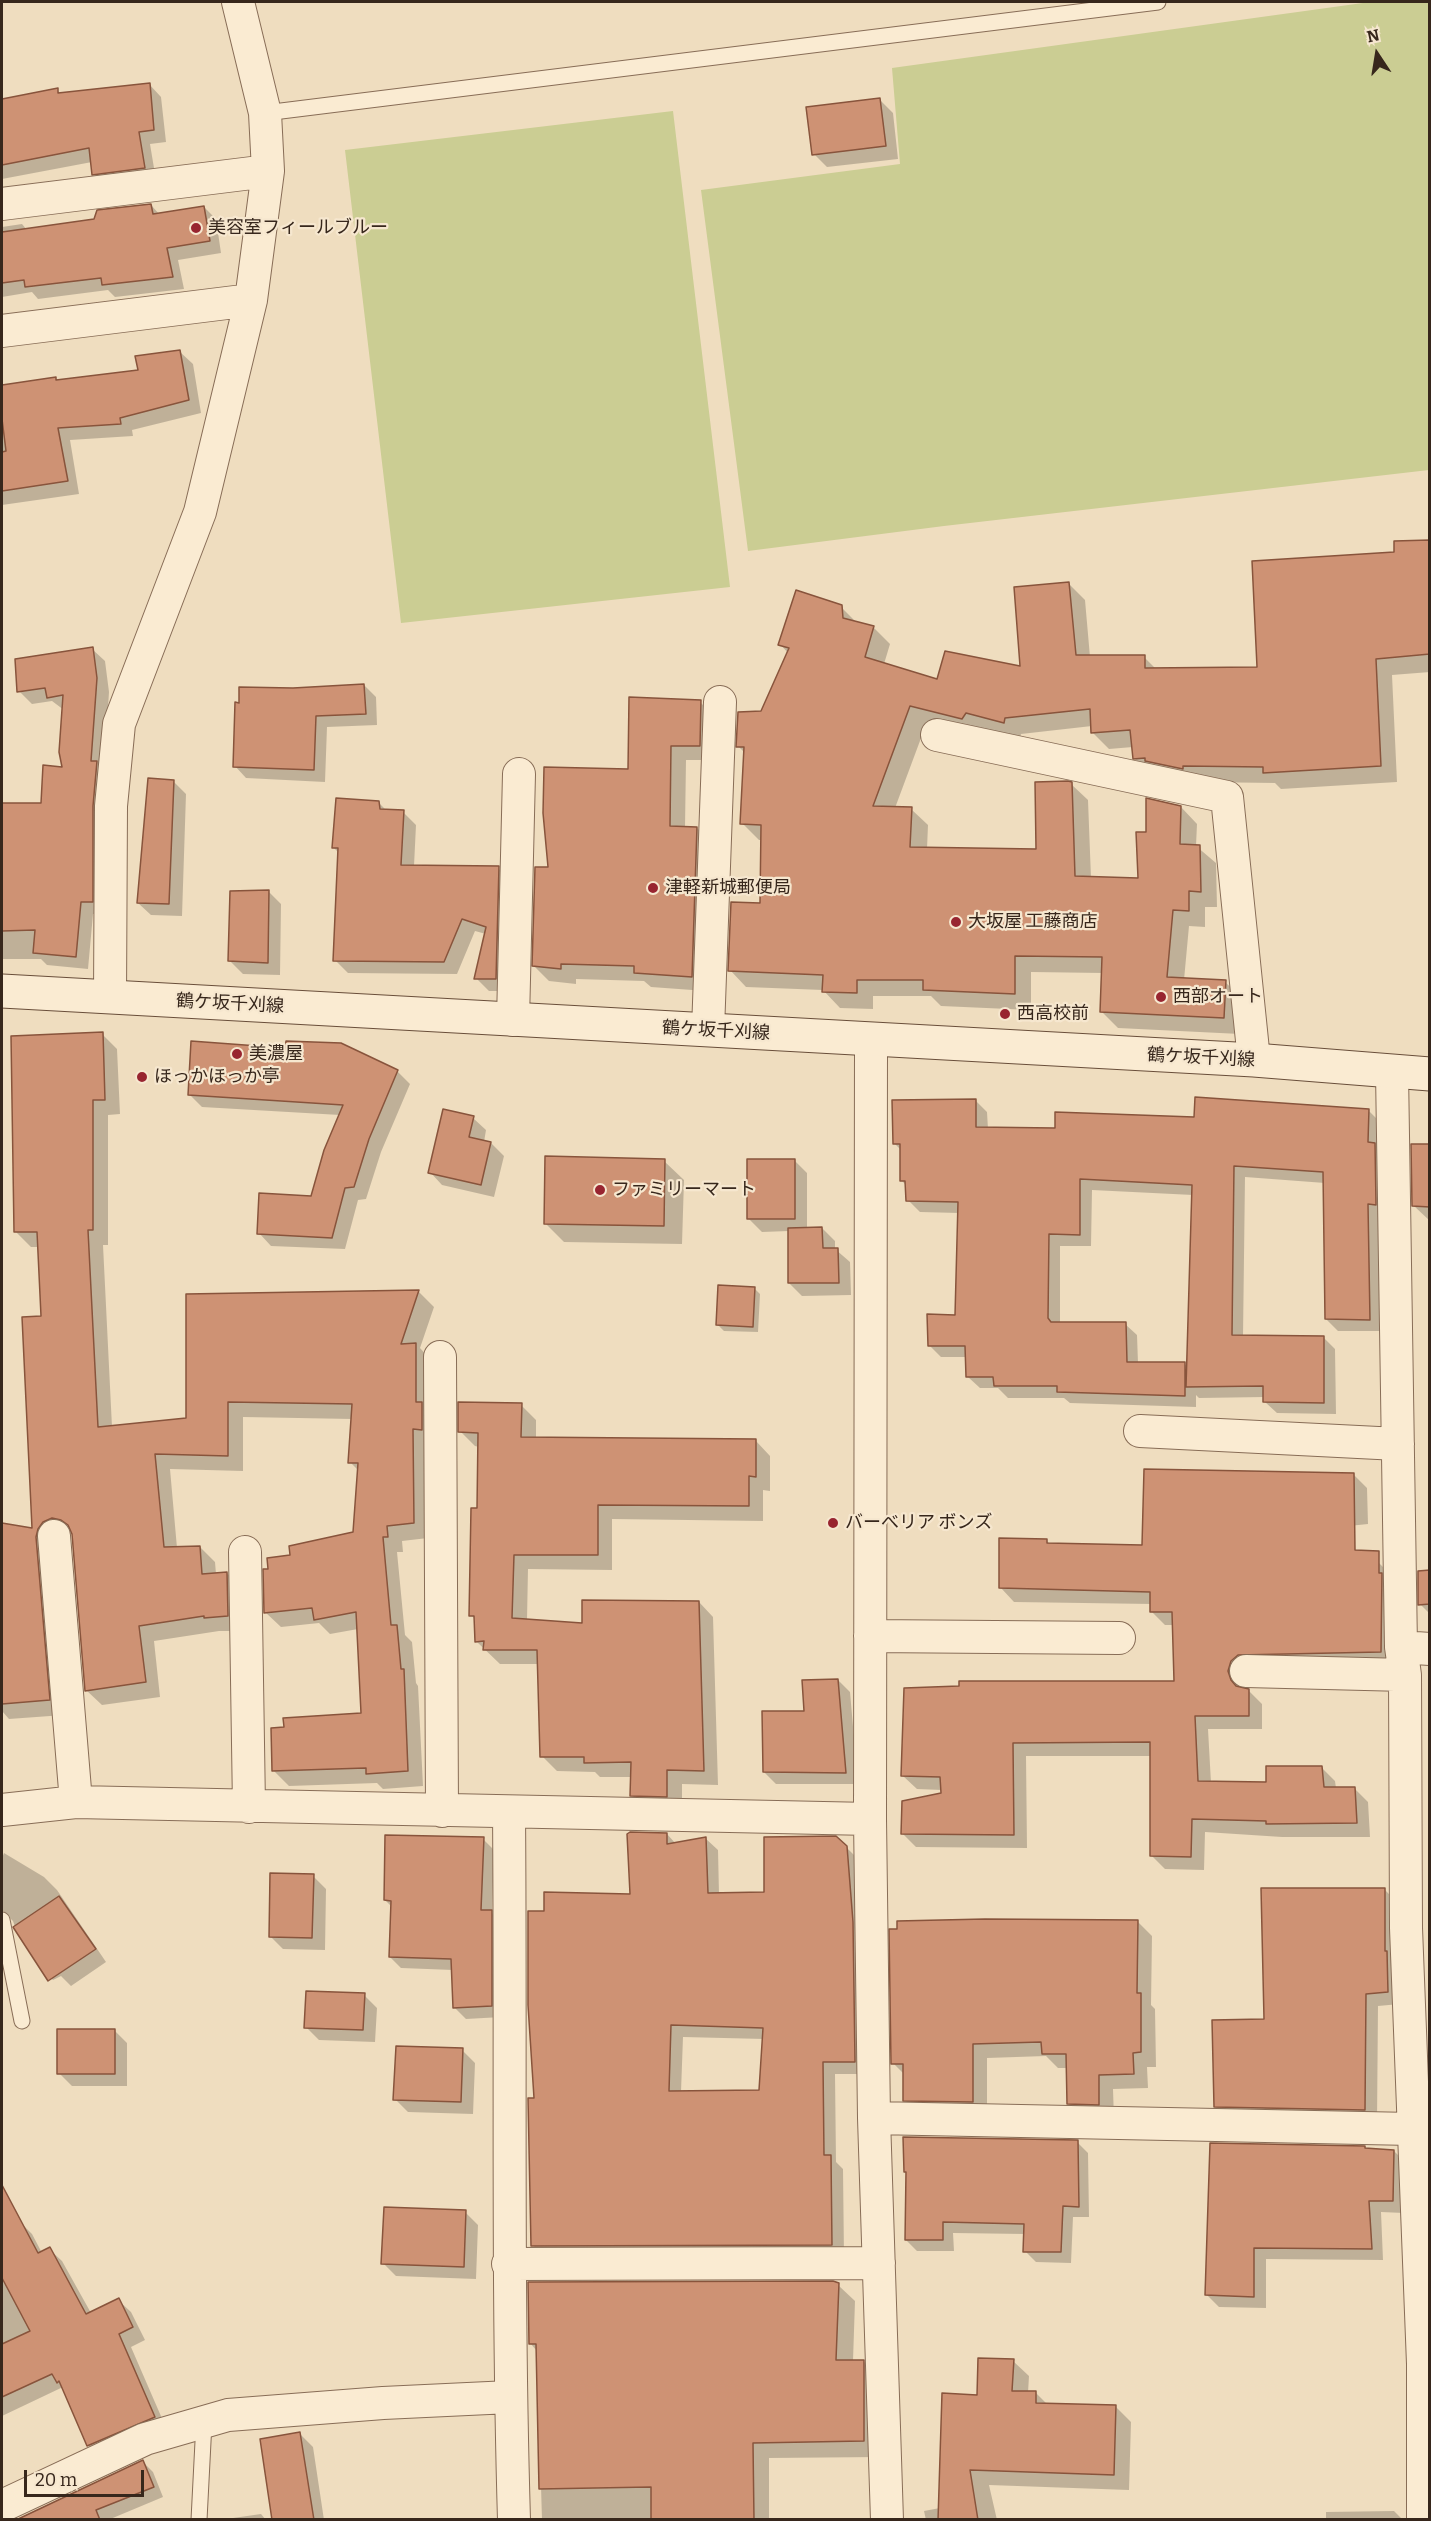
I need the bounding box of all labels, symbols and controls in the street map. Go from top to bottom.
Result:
north arrow [1347,24,1407,84]
text: N [1365,25,1381,46]
place label: 美容室フィールブルー [208,217,388,239]
marker: 美容室フィールブルー [189,221,203,235]
place label: 津軽新城郵便局 [665,877,791,899]
marker: 津軽新城郵便局 [646,881,660,895]
place label: 大坂屋 工藤商店 [968,911,1098,933]
marker: 大坂屋 工藤商店 [949,915,963,929]
place label: 西部オート [1173,986,1263,1008]
street label: 鶴ケ坂千刈線 [176,990,284,1018]
marker: 西部オート [1154,990,1168,1004]
place label: 西高校前 [1017,1003,1089,1025]
marker: 西高校前 [998,1007,1012,1021]
street label: 鶴ケ坂千刈線 [662,1017,770,1045]
place label: 美濃屋 [249,1043,303,1065]
street label: 鶴ケ坂千刈線 [1147,1044,1255,1072]
marker: 美濃屋 [230,1047,244,1061]
place label: ほっかほっか亭 [154,1066,280,1088]
marker: ほっかほっか亭 [135,1070,149,1084]
place label: ファミリーマート [612,1179,756,1201]
marker: ファミリーマート [593,1183,607,1197]
place label: バーべリア ボンズ [845,1512,993,1534]
marker: バーべリア ボンズ [826,1516,840,1530]
scale bar [27,2458,147,2496]
text: 20 m [35,2469,77,2491]

